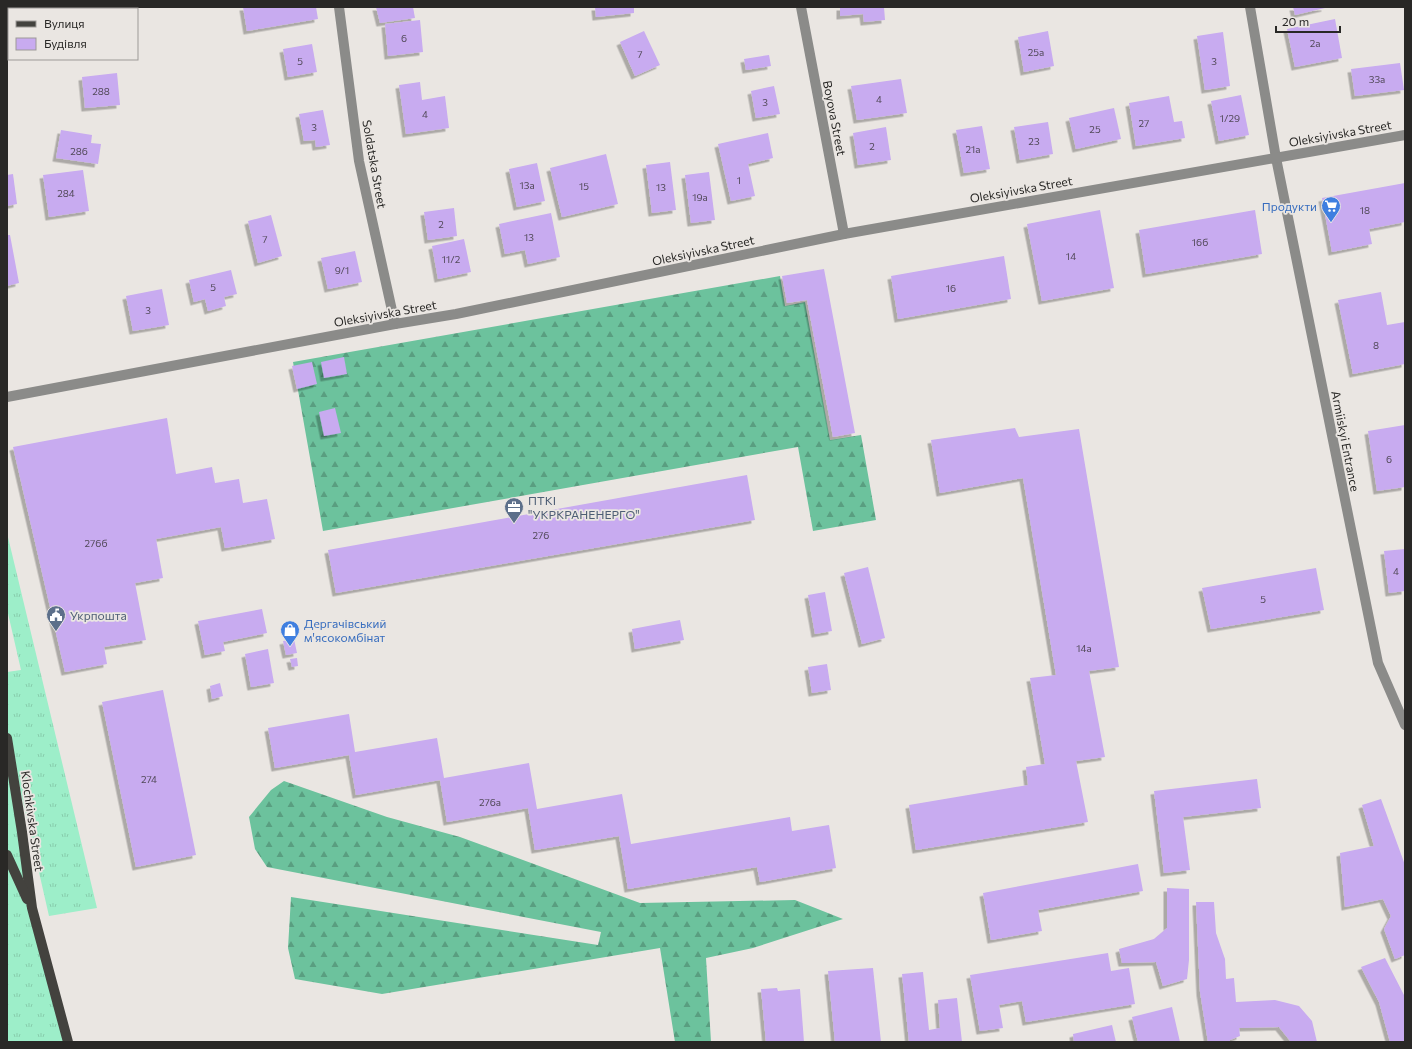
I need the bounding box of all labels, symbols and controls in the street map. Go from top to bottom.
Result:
legend [8,8,138,60]
scale bar [1276,8,1340,34]
text: 20 m [1282,14,1309,28]
text: Вулиця [44,16,85,30]
house number: 6 [401,32,407,44]
text: Будівля [44,36,87,50]
house number: 2а [1310,37,1320,49]
house number: 25а [1028,46,1044,58]
house number: 7 [637,48,643,60]
house number: 5 [297,55,303,67]
house number: 3 [1211,55,1217,67]
house number: 33а [1369,73,1385,85]
street label: Boyova Street [821,79,849,157]
house number: 288 [92,85,110,97]
house number: 4 [876,93,882,105]
house number: 3 [762,96,768,108]
house number: 4 [422,108,428,120]
house number: 1/29 [1220,112,1240,124]
house number: 27 [1139,117,1149,129]
street label: Oleksiyivska Street [1288,117,1393,149]
street label: Soldatska Street [360,119,390,210]
house number: 3 [311,121,317,133]
house number: 25 [1089,123,1101,135]
house number: 23 [1028,135,1040,147]
house number: 2 [869,140,875,152]
house number: 21а [965,143,981,155]
house number: 286 [70,145,88,157]
street label: Oleksiyivska Street [969,173,1074,205]
house number: 1 [737,174,741,186]
house number: 13а [519,179,535,191]
house number: 15 [579,180,589,192]
house number: 13 [656,181,666,193]
house number: 284 [57,187,75,199]
house number: 19а [692,191,708,203]
supermarket icon: Продукти [1320,195,1342,223]
place label: Продукти [1262,199,1317,213]
house number: 18 [1360,204,1370,216]
house number: 2 [438,218,444,230]
house number: 13 [524,231,534,243]
street label: Oleksiyivska Street [651,232,755,268]
house number: 7 [262,233,268,245]
house number: 16б [1192,236,1208,248]
house number: 14 [1066,250,1076,262]
house number: 11/2 [442,253,461,265]
house number: 9/1 [335,264,349,276]
house number: 5 [210,281,216,293]
house number: 16 [946,282,956,294]
street label: Oleksiyivska Street [333,297,438,329]
house number: 3 [145,304,151,316]
house number: 8 [1373,339,1379,351]
street label: Armiiskyi Entrance [1329,389,1363,493]
house number: 6 [1386,453,1392,465]
place label: ПТКІ "УКРКРАНЕНЕРГО" [528,493,640,521]
office icon: ПТКІ "УКРКРАНЕНЕРГО" [503,496,525,524]
house number: 276 [533,529,549,541]
house number: 276б [85,537,107,549]
house number: 4 [1393,565,1399,577]
house number: 5 [1260,593,1266,605]
public building icon: Укрпошта [45,604,67,632]
place label: Укрпошта [70,608,127,622]
place label: Дергачівський м'ясокомбінат [304,616,386,644]
shop icon: Дергачівський м'ясокомбінат [279,619,301,647]
house number: 14а [1076,642,1092,654]
street label: Klochkivska Street [19,770,47,872]
house number: 274 [141,773,157,785]
house number: 276а [479,796,501,808]

